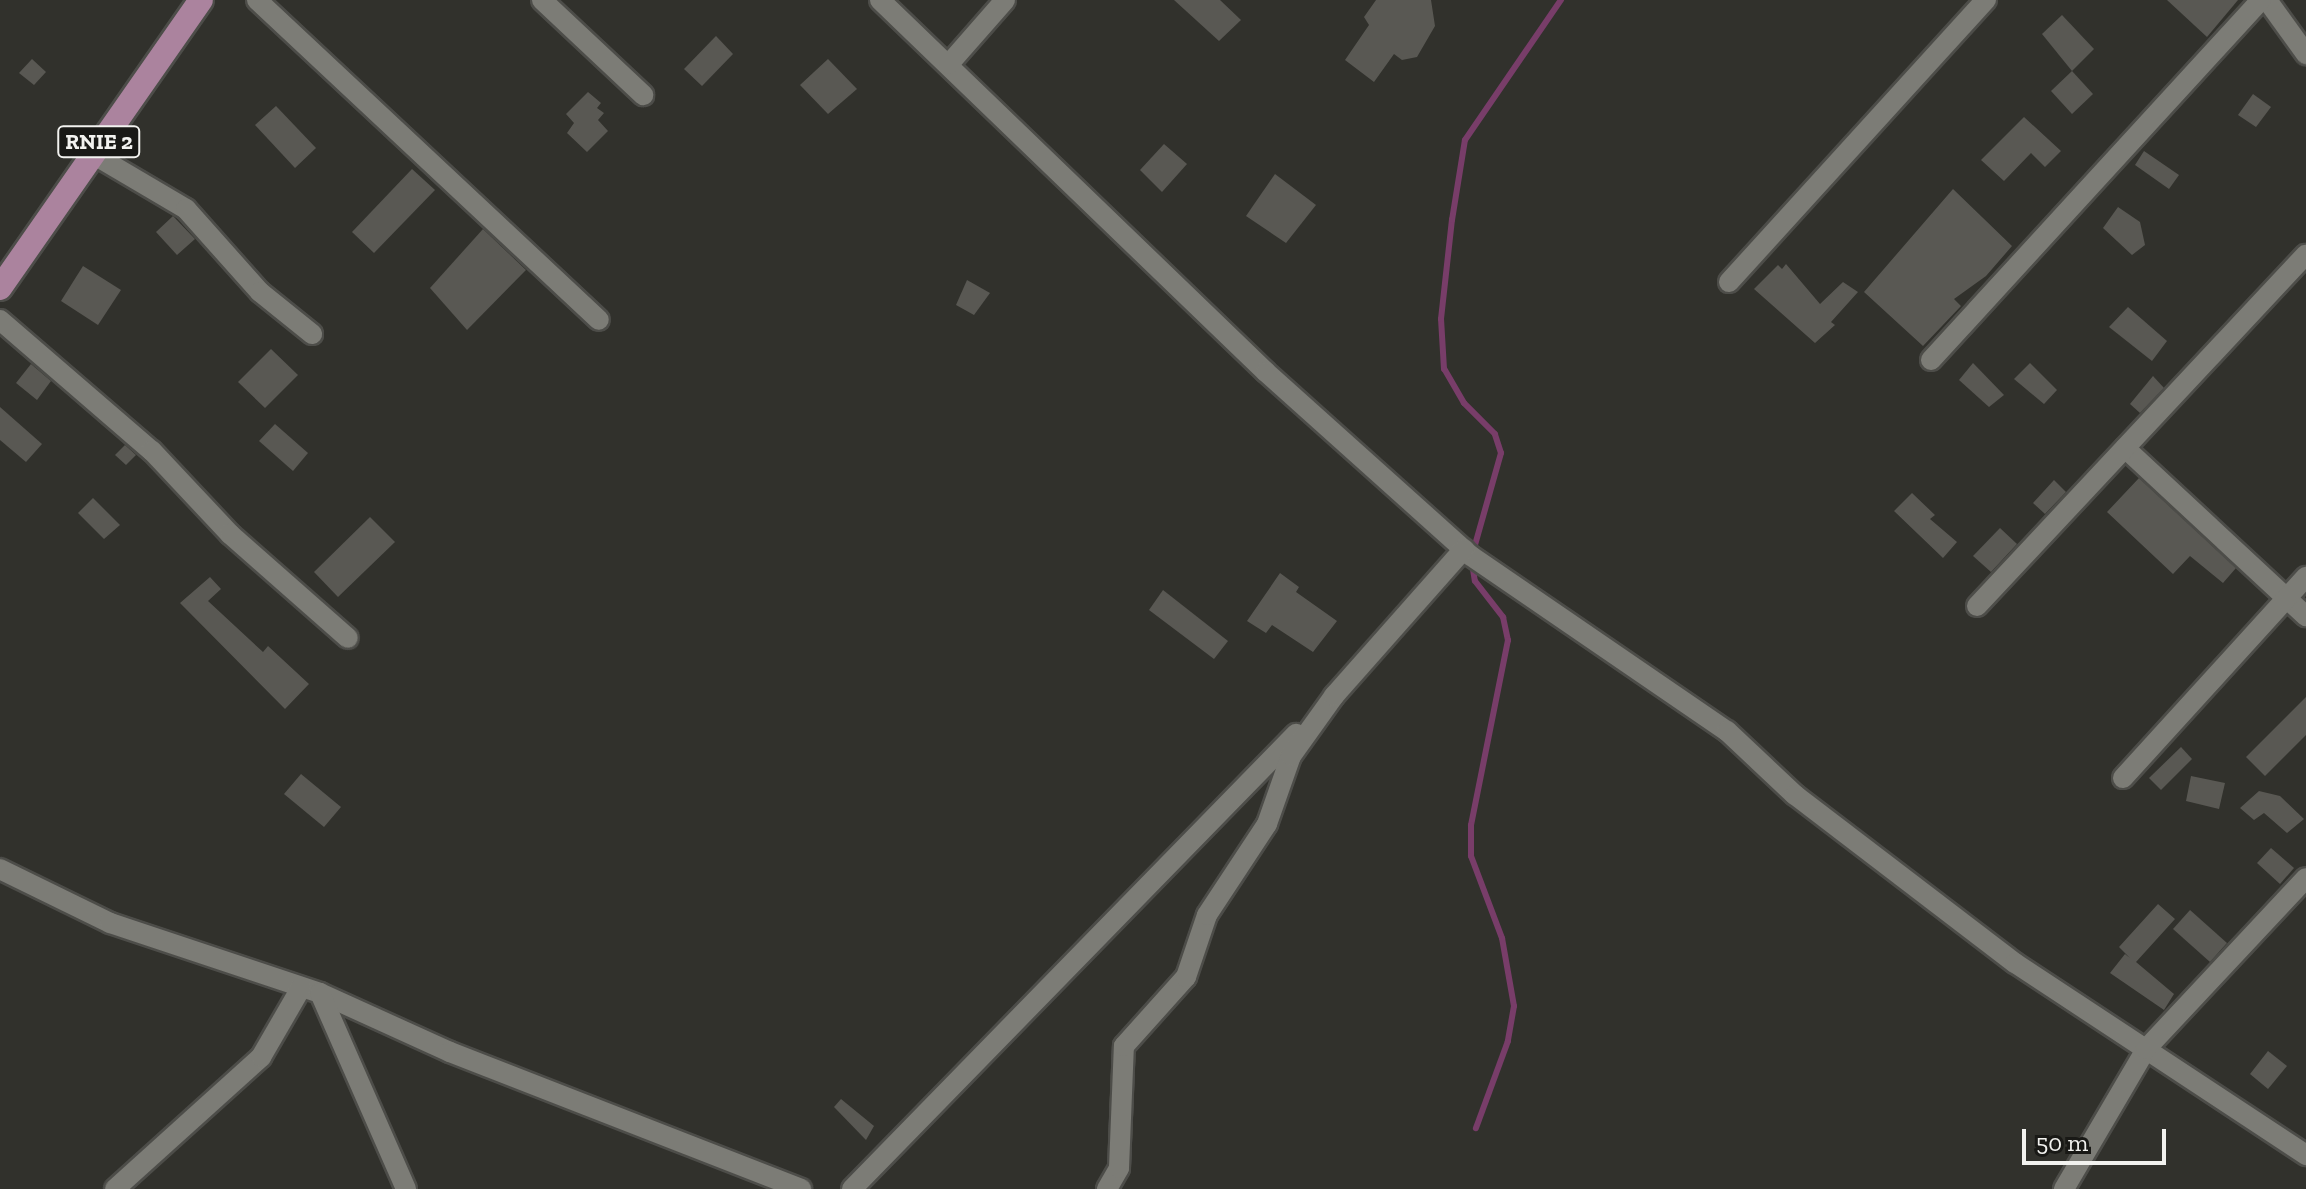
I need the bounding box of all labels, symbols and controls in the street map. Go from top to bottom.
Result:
road number: RNIE 2 [57,124,141,160]
scale bar [2026,1113,2170,1163]
text: 50 m [2036,1128,2088,1157]

